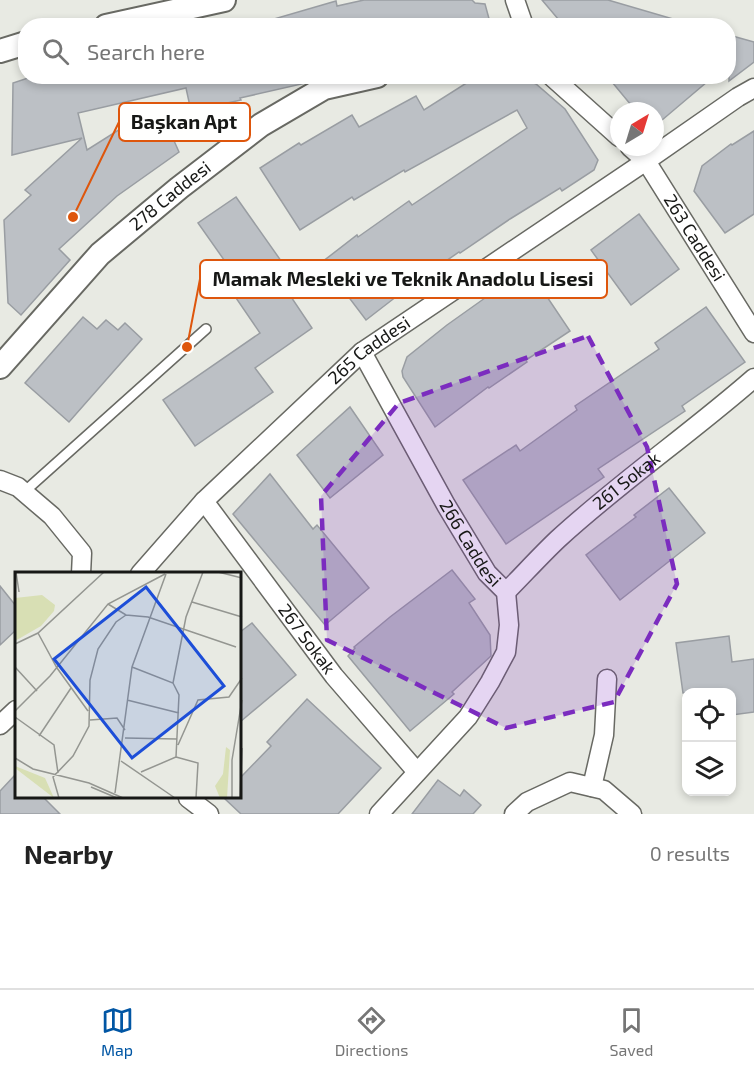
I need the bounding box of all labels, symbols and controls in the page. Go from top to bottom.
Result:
search box [18,18,736,84]
icon: search [39,35,72,68]
text: Search here [87,38,205,64]
north arrow [610,102,664,156]
callout: Başkan Apt [119,103,250,141]
text: Başkan Apt [131,109,237,134]
street label: 278 Caddesi [124,156,215,235]
street label: 263 Caddesi [660,190,731,285]
callout: Mamak Mesleki ve Teknik Anadolu Lisesi [200,260,607,298]
text: Mamak Mesleki ve Teknik Anadolu Lisesi [212,266,594,290]
street label: 265 Caddesi [323,311,414,388]
street label: 261 Sokak [588,447,664,514]
street label: 266 Caddesi [435,495,506,591]
inset map [15,572,242,799]
street label: 267 Sokak [274,599,341,678]
map controls [682,688,736,796]
button: locate [682,688,736,742]
button: layers [682,742,736,796]
text: Nearby [24,838,113,869]
text: 0 results [650,841,730,865]
tab: Map [101,1004,134,1059]
tab: Directions [335,1004,408,1059]
tab: Saved [610,1004,653,1059]

